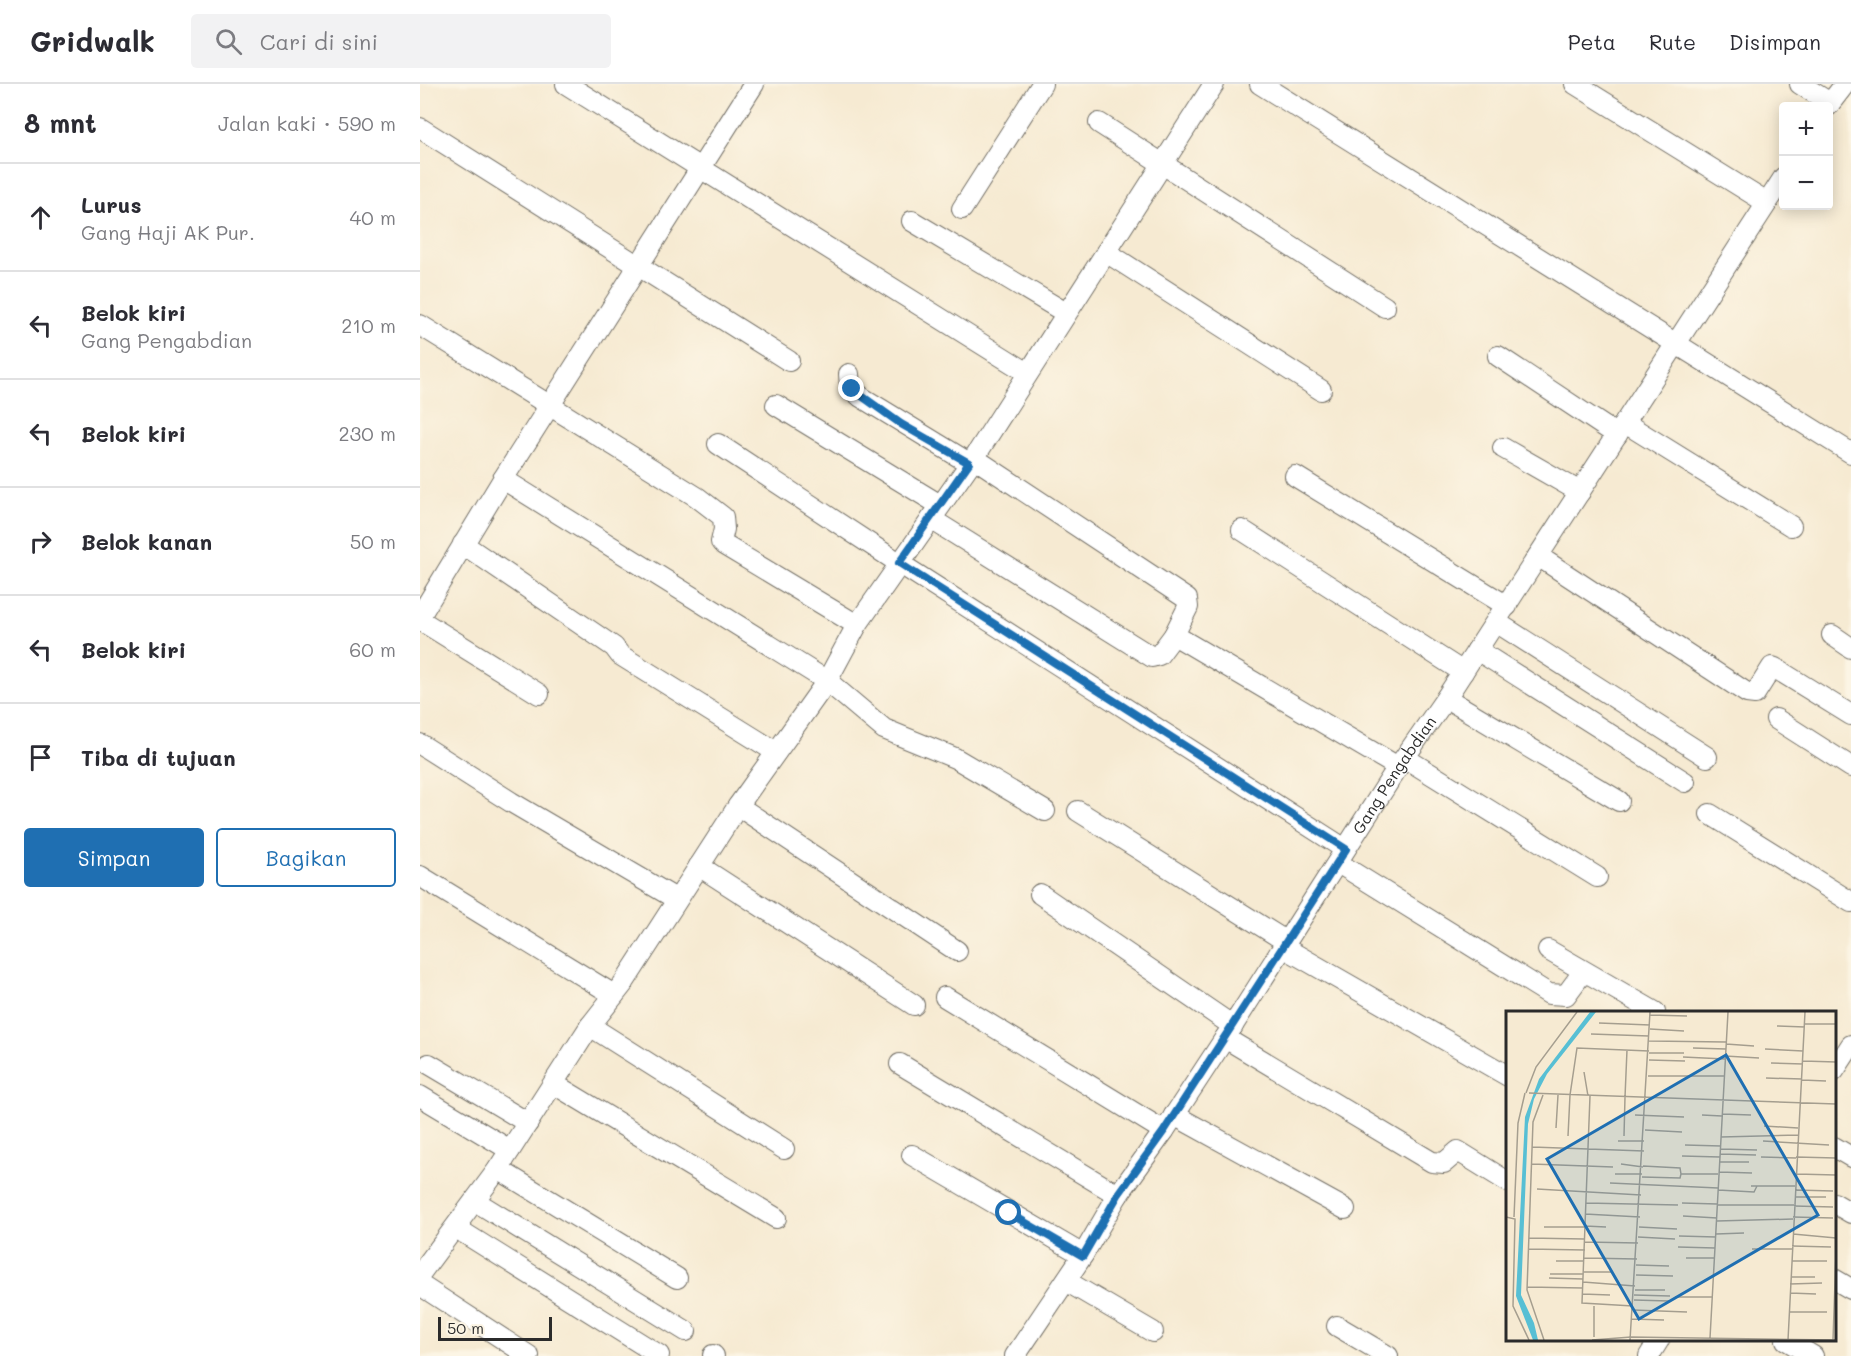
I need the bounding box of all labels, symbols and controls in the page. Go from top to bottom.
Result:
search box [191,14,611,68]
text: Gridwalk [30,23,155,59]
icon: search [212,25,245,58]
text: Cari di sini [260,27,378,56]
text: Peta [1568,28,1616,55]
text: Rute [1649,28,1696,55]
text: Disimpan [1729,28,1821,55]
map controls [1779,102,1833,210]
button: + [1779,102,1833,156]
text: 8 mnt [24,106,97,140]
text: Jalan kaki · 590 m [218,110,396,136]
button: − [1779,156,1833,210]
text: Lurus [81,190,142,219]
icon: ahead [24,201,57,234]
text: 40 m [350,204,396,230]
text: Gang Haji AK Pur. [81,219,255,245]
text: Belok kiri [81,298,186,327]
icon: left [24,309,57,342]
text: 210 m [341,312,396,338]
text: Gang Pengabdian [81,327,252,353]
route end [838,375,864,401]
icon: left [24,417,57,450]
text: Belok kiri [81,419,186,448]
text: 230 m [338,420,396,446]
icon: right [24,525,57,558]
text: Belok kanan [81,527,212,556]
text: 50 m [350,528,396,554]
icon: left [24,633,57,666]
text: Belok kiri [81,635,186,664]
text: 60 m [349,636,396,662]
street label: Gang Pengabdian [1347,712,1440,838]
icon: arrive [24,741,57,774]
text: Tiba di tujuan [81,743,236,772]
button: Simpan [24,828,204,887]
button: Bagikan [216,828,396,887]
inset map [1506,1011,1836,1341]
route start [995,1199,1021,1225]
scale bar [438,1314,552,1342]
text: 50 m [447,1317,484,1338]

